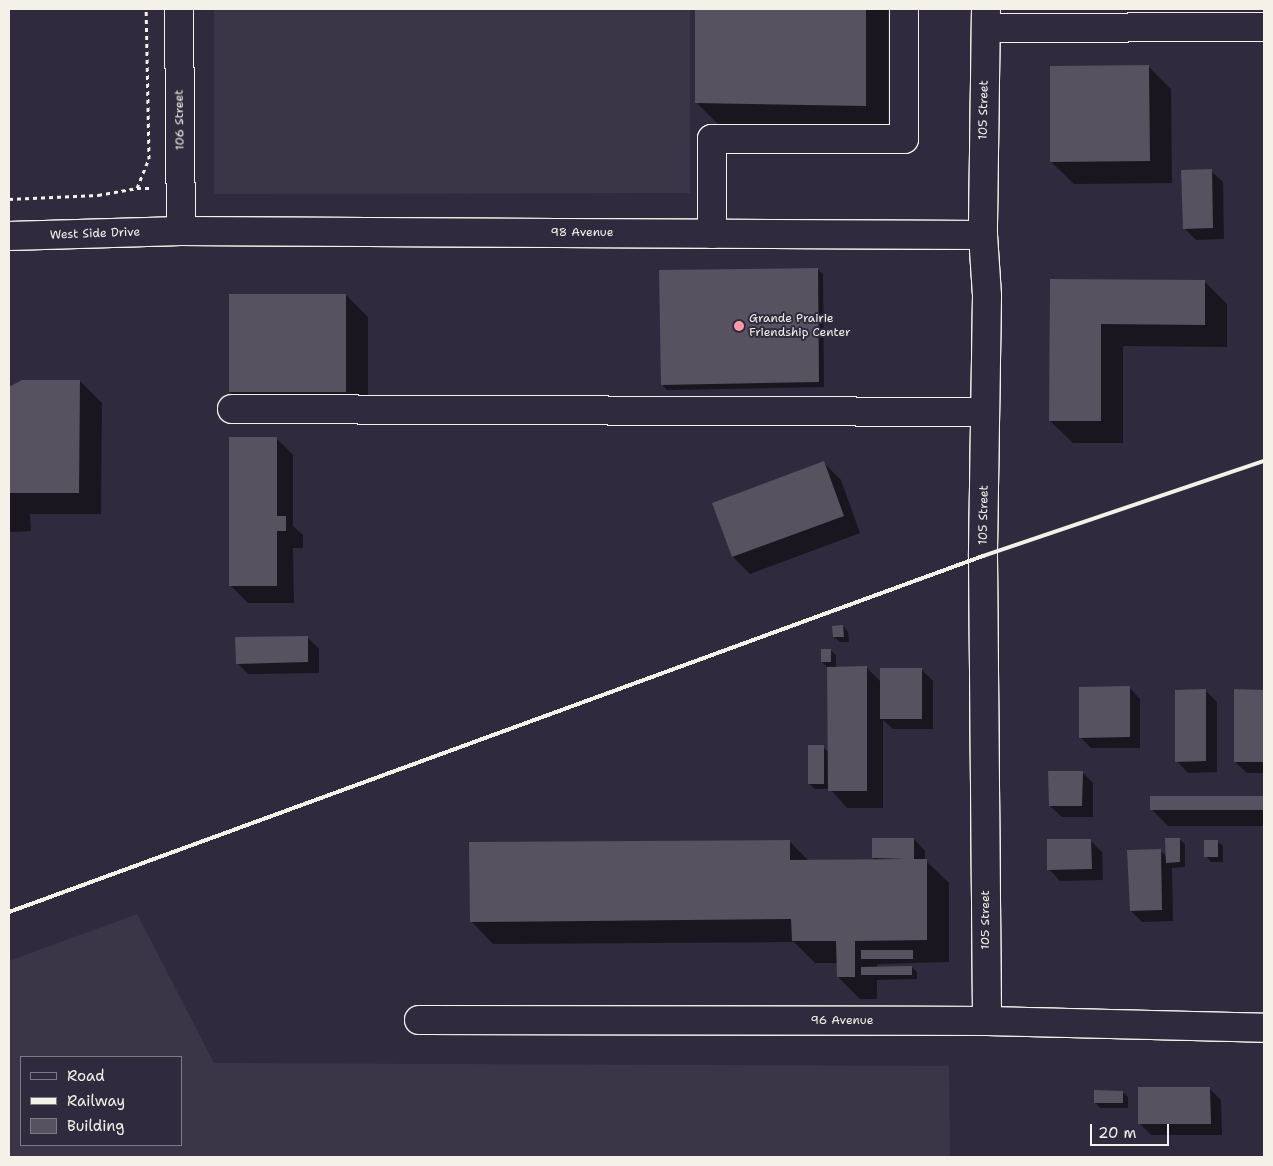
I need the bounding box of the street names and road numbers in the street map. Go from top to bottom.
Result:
street label: 105 Street [976,80,992,140]
street label: 106 Street [172,90,188,150]
street label: West Side Drive [50,225,140,243]
street label: 98 Avenue [550,226,614,240]
street label: 105 Street [976,485,992,545]
street label: 105 Street [979,890,993,950]
street label: 96 Avenue [811,1014,873,1028]

